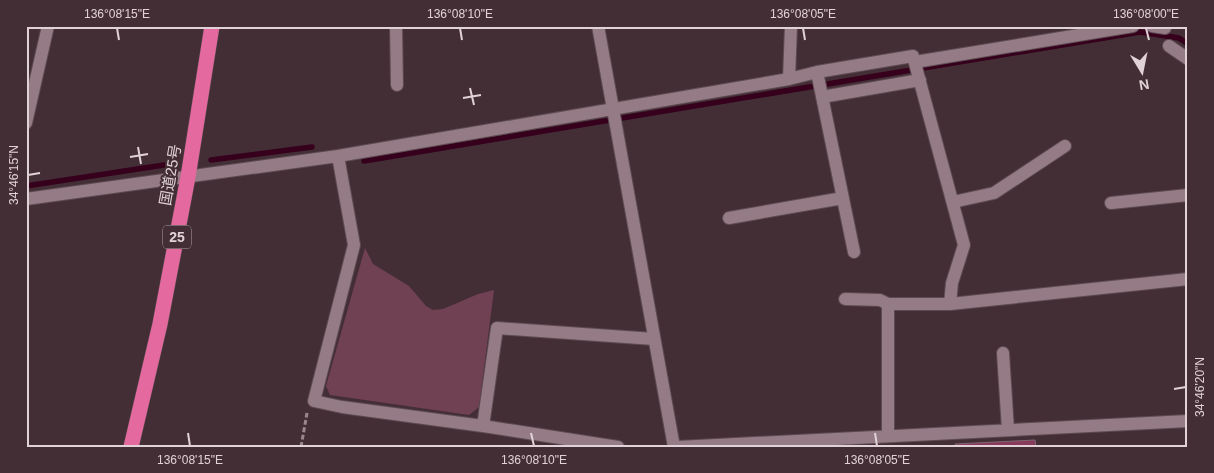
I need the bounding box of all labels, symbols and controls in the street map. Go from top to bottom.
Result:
text: 136°08'15"E [84,7,150,21]
text: 136°08'10"E [427,7,493,21]
text: 136°08'05"E [770,7,836,21]
text: 136°08'00"E [1113,7,1179,21]
north arrow [1116,48,1166,98]
text: N [1138,76,1151,94]
street label: 国道25号 [156,143,184,207]
text: 34°46'15"N [7,145,21,205]
road number: 25 [163,226,191,248]
text: 34°46'20"N [1193,357,1207,417]
text: 136°08'15"E [157,453,223,467]
text: 136°08'10"E [501,453,567,467]
text: 136°08'05"E [844,453,910,467]

